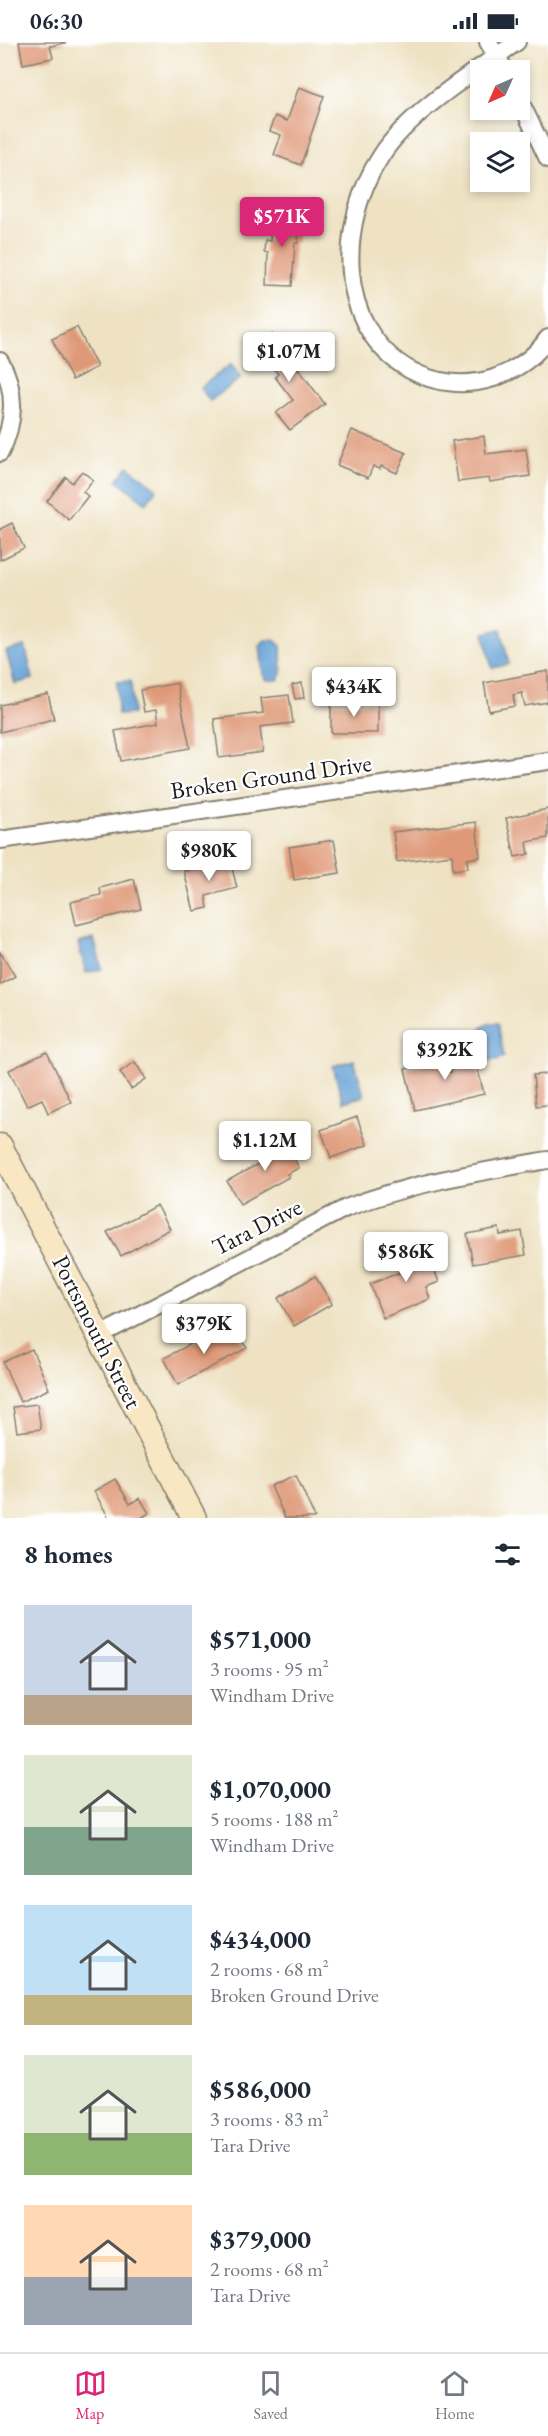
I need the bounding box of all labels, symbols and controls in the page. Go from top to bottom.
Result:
text: 06:30 [30,7,83,36]
north arrow [470,60,530,120]
map controls [470,60,530,192]
button: layers [470,132,530,192]
pin: $571K [240,197,324,248]
text: $571K [254,203,310,229]
pin: $1.07M [240,332,338,383]
text: $1.07M [257,338,321,364]
pin: $434K [312,667,396,718]
text: $434K [326,673,382,699]
street label: Broken Ground Drive [168,747,373,806]
pin: $980K [167,831,251,882]
text: $980K [181,837,237,863]
pin: $392K [403,1030,487,1081]
text: $392K [417,1036,473,1062]
pin: $1.12M [216,1121,314,1172]
text: $1.12M [233,1127,297,1153]
street label: Tara Drive [207,1191,307,1262]
pin: $586K [364,1232,448,1283]
text: $586K [378,1238,434,1264]
street label: Portsmouth Street [46,1250,150,1414]
pin: $379K [162,1304,246,1355]
text: $379K [176,1310,232,1336]
text: 8 homes [24,1537,113,1571]
icon: filters [491,1538,524,1571]
text: $571,000 [210,1622,311,1656]
icon: home [72,1629,144,1701]
text: 3 rooms · 95 m² [210,1656,329,1682]
text: Windham Drive [210,1682,334,1708]
text: $1,070,000 [210,1772,331,1806]
icon: home [72,1779,144,1851]
text: 5 rooms · 188 m² [210,1806,338,1832]
text: Windham Drive [210,1832,334,1858]
text: $434,000 [210,1922,311,1956]
icon: home [72,1929,144,2001]
text: 2 rooms · 68 m² [210,1956,329,1982]
text: Broken Ground Drive [210,1982,379,2008]
text: $586,000 [210,2072,311,2106]
icon: home [72,2079,144,2151]
text: 3 rooms · 83 m² [210,2106,329,2132]
text: Tara Drive [210,2132,291,2158]
text: $379,000 [210,2222,311,2256]
icon: home [72,2229,144,2301]
text: 2 rooms · 68 m² [210,2256,329,2282]
text: Tara Drive [210,2282,291,2308]
tab: Map [74,2367,107,2424]
tab: Saved [254,2367,288,2424]
tab: Home [435,2367,474,2424]

